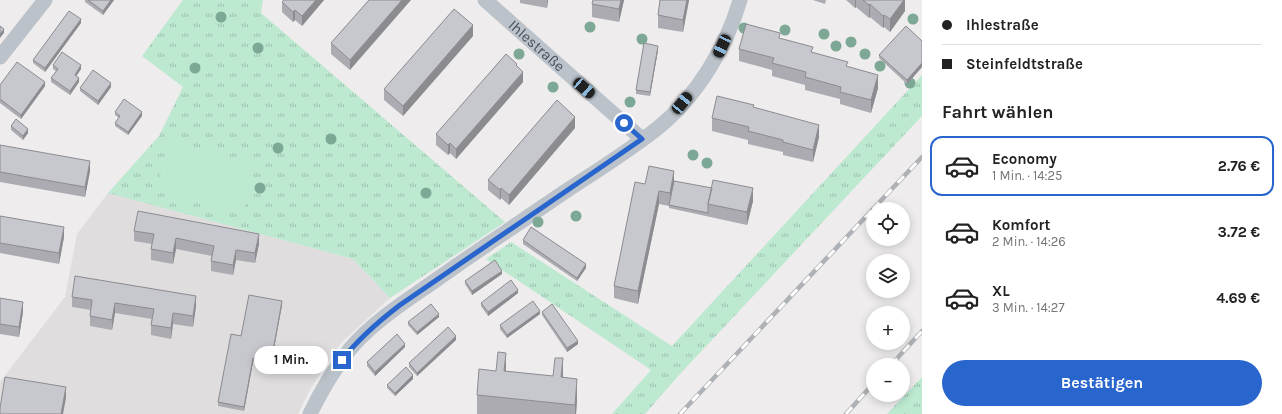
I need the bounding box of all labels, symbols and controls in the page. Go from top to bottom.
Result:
street label: Ihlestraße [505,16,569,75]
text: Ihlestraße [966,16,1039,34]
car [711,33,733,59]
text: Steinfeldtstraße [966,55,1083,73]
car [571,76,597,100]
car [670,90,694,116]
text: Fahrt wählen [942,101,1054,123]
route start [615,114,633,132]
icon: car [944,148,980,184]
text: Economy [992,150,1057,168]
text: 2.76 € [1218,157,1260,175]
text: 1 Min. · 14:25 [992,168,1062,183]
map controls [866,202,910,402]
button: locate [866,202,910,246]
icon: car [944,214,980,250]
text: Komfort [992,216,1050,234]
text: 3.72 € [1218,223,1260,241]
text: 2 Min. · 14:26 [992,234,1066,249]
button: layers [866,254,910,298]
icon: car [944,280,980,316]
text: XL [992,282,1010,300]
text: 4.69 € [1216,289,1260,307]
text: 3 Min. · 14:27 [992,300,1065,315]
button: + [866,306,910,350]
callout: 1 Min. [254,346,328,374]
route end [333,351,351,369]
text: 1 Min. [274,352,308,367]
button: − [866,358,910,402]
button: Bestätigen [942,360,1262,406]

